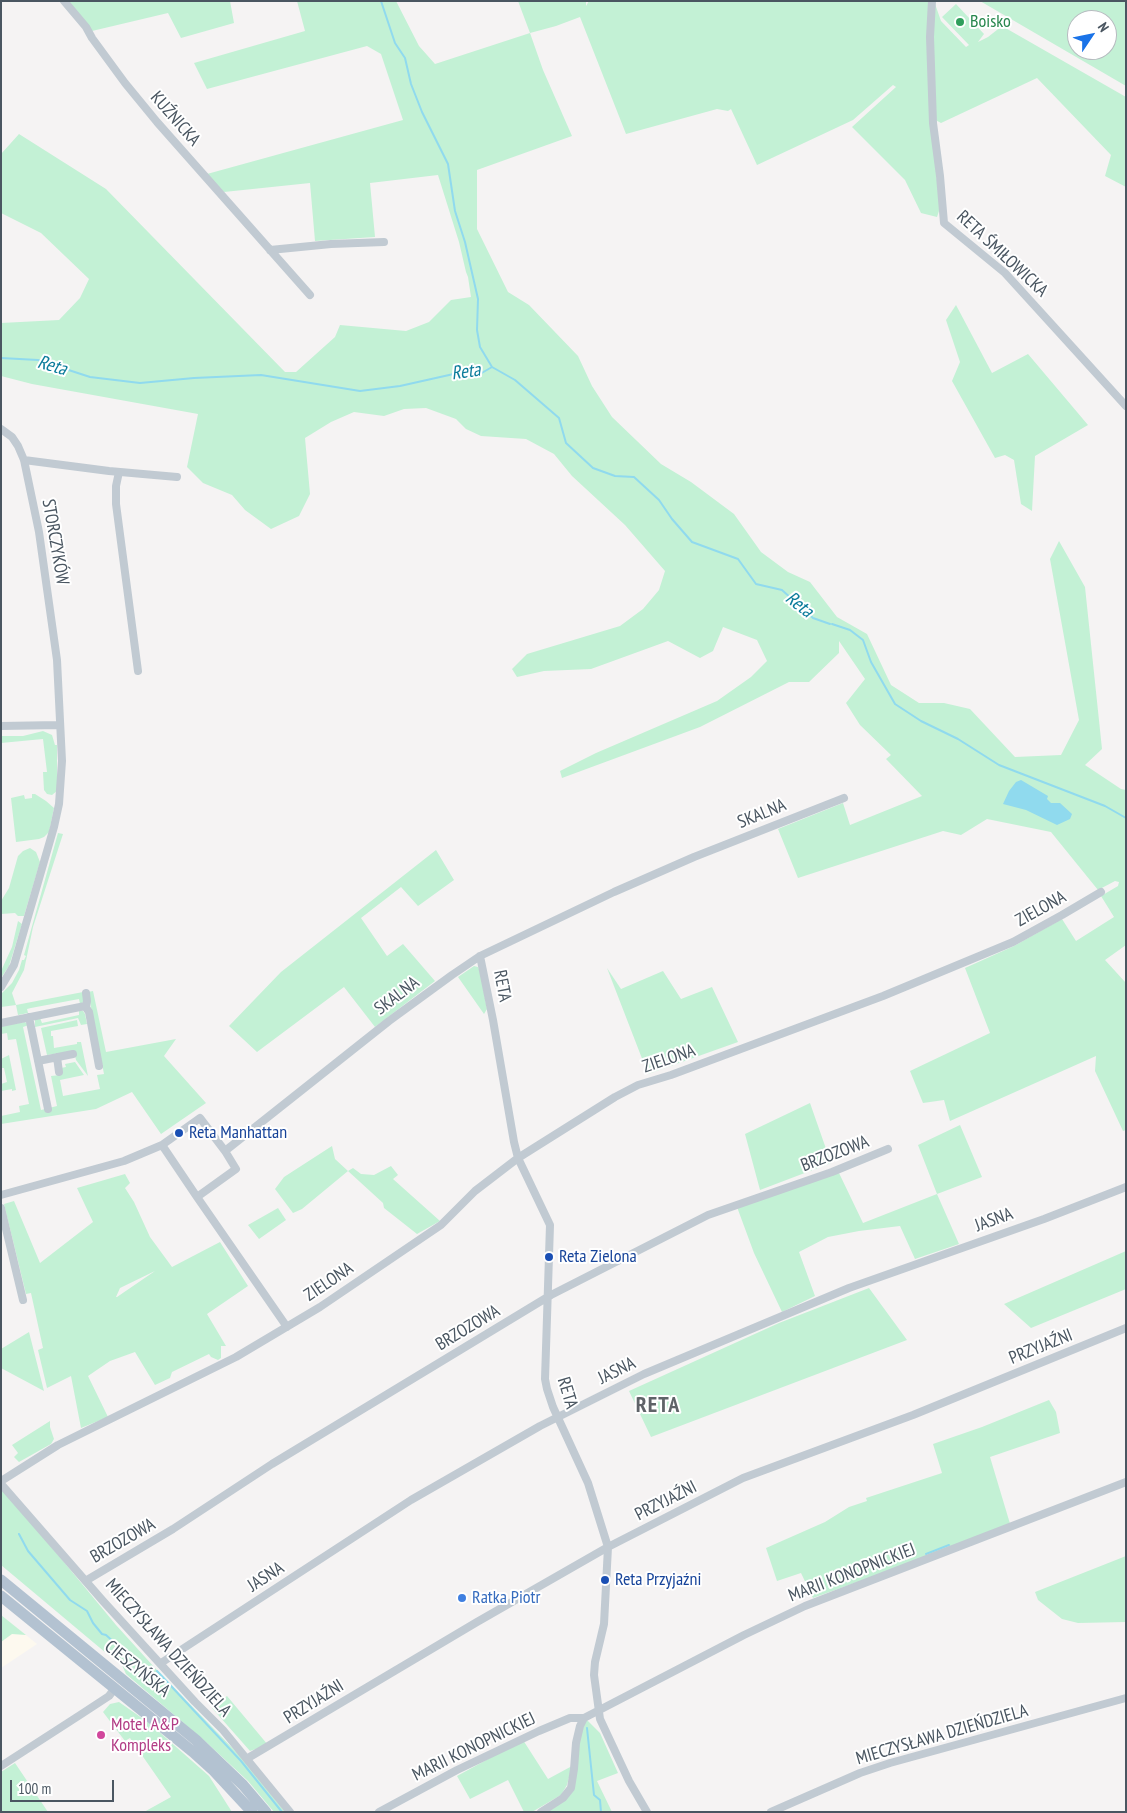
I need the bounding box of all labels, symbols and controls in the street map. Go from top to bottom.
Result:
north arrow [1067,10,1117,60]
place label: Boisko [970,11,1011,33]
marker: Boisko [954,16,966,28]
text: N [1094,19,1113,35]
street label: KUŹNICKA [145,87,205,151]
street label: RETA ŚMIŁOWICKA [952,206,1052,302]
water label: Reta [35,351,69,381]
water label: Reta [450,359,482,385]
street label: STORCZYKÓW [37,497,73,587]
water label: Reta [781,587,817,623]
street label: SKALNA [735,795,789,833]
street label: ZIELONA [1012,886,1070,932]
street label: RETA [488,968,516,1004]
street label: SKALNA [370,972,424,1020]
street label: ZIELONA [640,1040,698,1078]
place label: Reta Manhattan [189,1122,287,1144]
marker: Reta Manhattan [173,1127,185,1139]
street label: BRZOZOWA [798,1131,872,1177]
street label: JASNA [972,1203,1016,1237]
place label: Reta Zielona [559,1246,637,1268]
marker: Reta Zielona [543,1251,555,1263]
street label: ZIELONA [300,1258,358,1306]
street label: BRZOZOWA [432,1300,504,1356]
street label: PRZYJAŹNI [1006,1325,1076,1369]
street label: JASNA [595,1353,639,1389]
street label: RETA [552,1375,582,1411]
district label: RETA [635,1393,681,1419]
street label: PRZYJAŹNI [631,1476,701,1526]
street label: BRZOZOWA [87,1514,159,1568]
street label: MARII KONOPNICKIEJ [786,1539,918,1607]
street label: JASNA [244,1557,288,1597]
place label: Reta Przyjaźni [615,1569,701,1591]
marker: Reta Przyjaźni [599,1574,611,1586]
street label: MIECZYSŁAWA DZIEŃDZIELA [100,1575,236,1721]
place label: Ratka Piotr [472,1587,540,1609]
marker: Ratka Piotr [456,1592,468,1604]
street label: CIESZYŃSKA [100,1636,174,1702]
street label: PRZYJAŹNI [280,1675,348,1729]
street label: MIECZYSŁAWA DZIEŃDZIELA [854,1700,1030,1770]
street label: MARII KONOPNICKIEJ [409,1708,539,1786]
place label: Motel A&P Kompleks [111,1714,179,1756]
marker: Motel A&P Kompleks [95,1729,107,1741]
scale bar [12,1770,116,1802]
text: 100 m [18,1779,51,1798]

